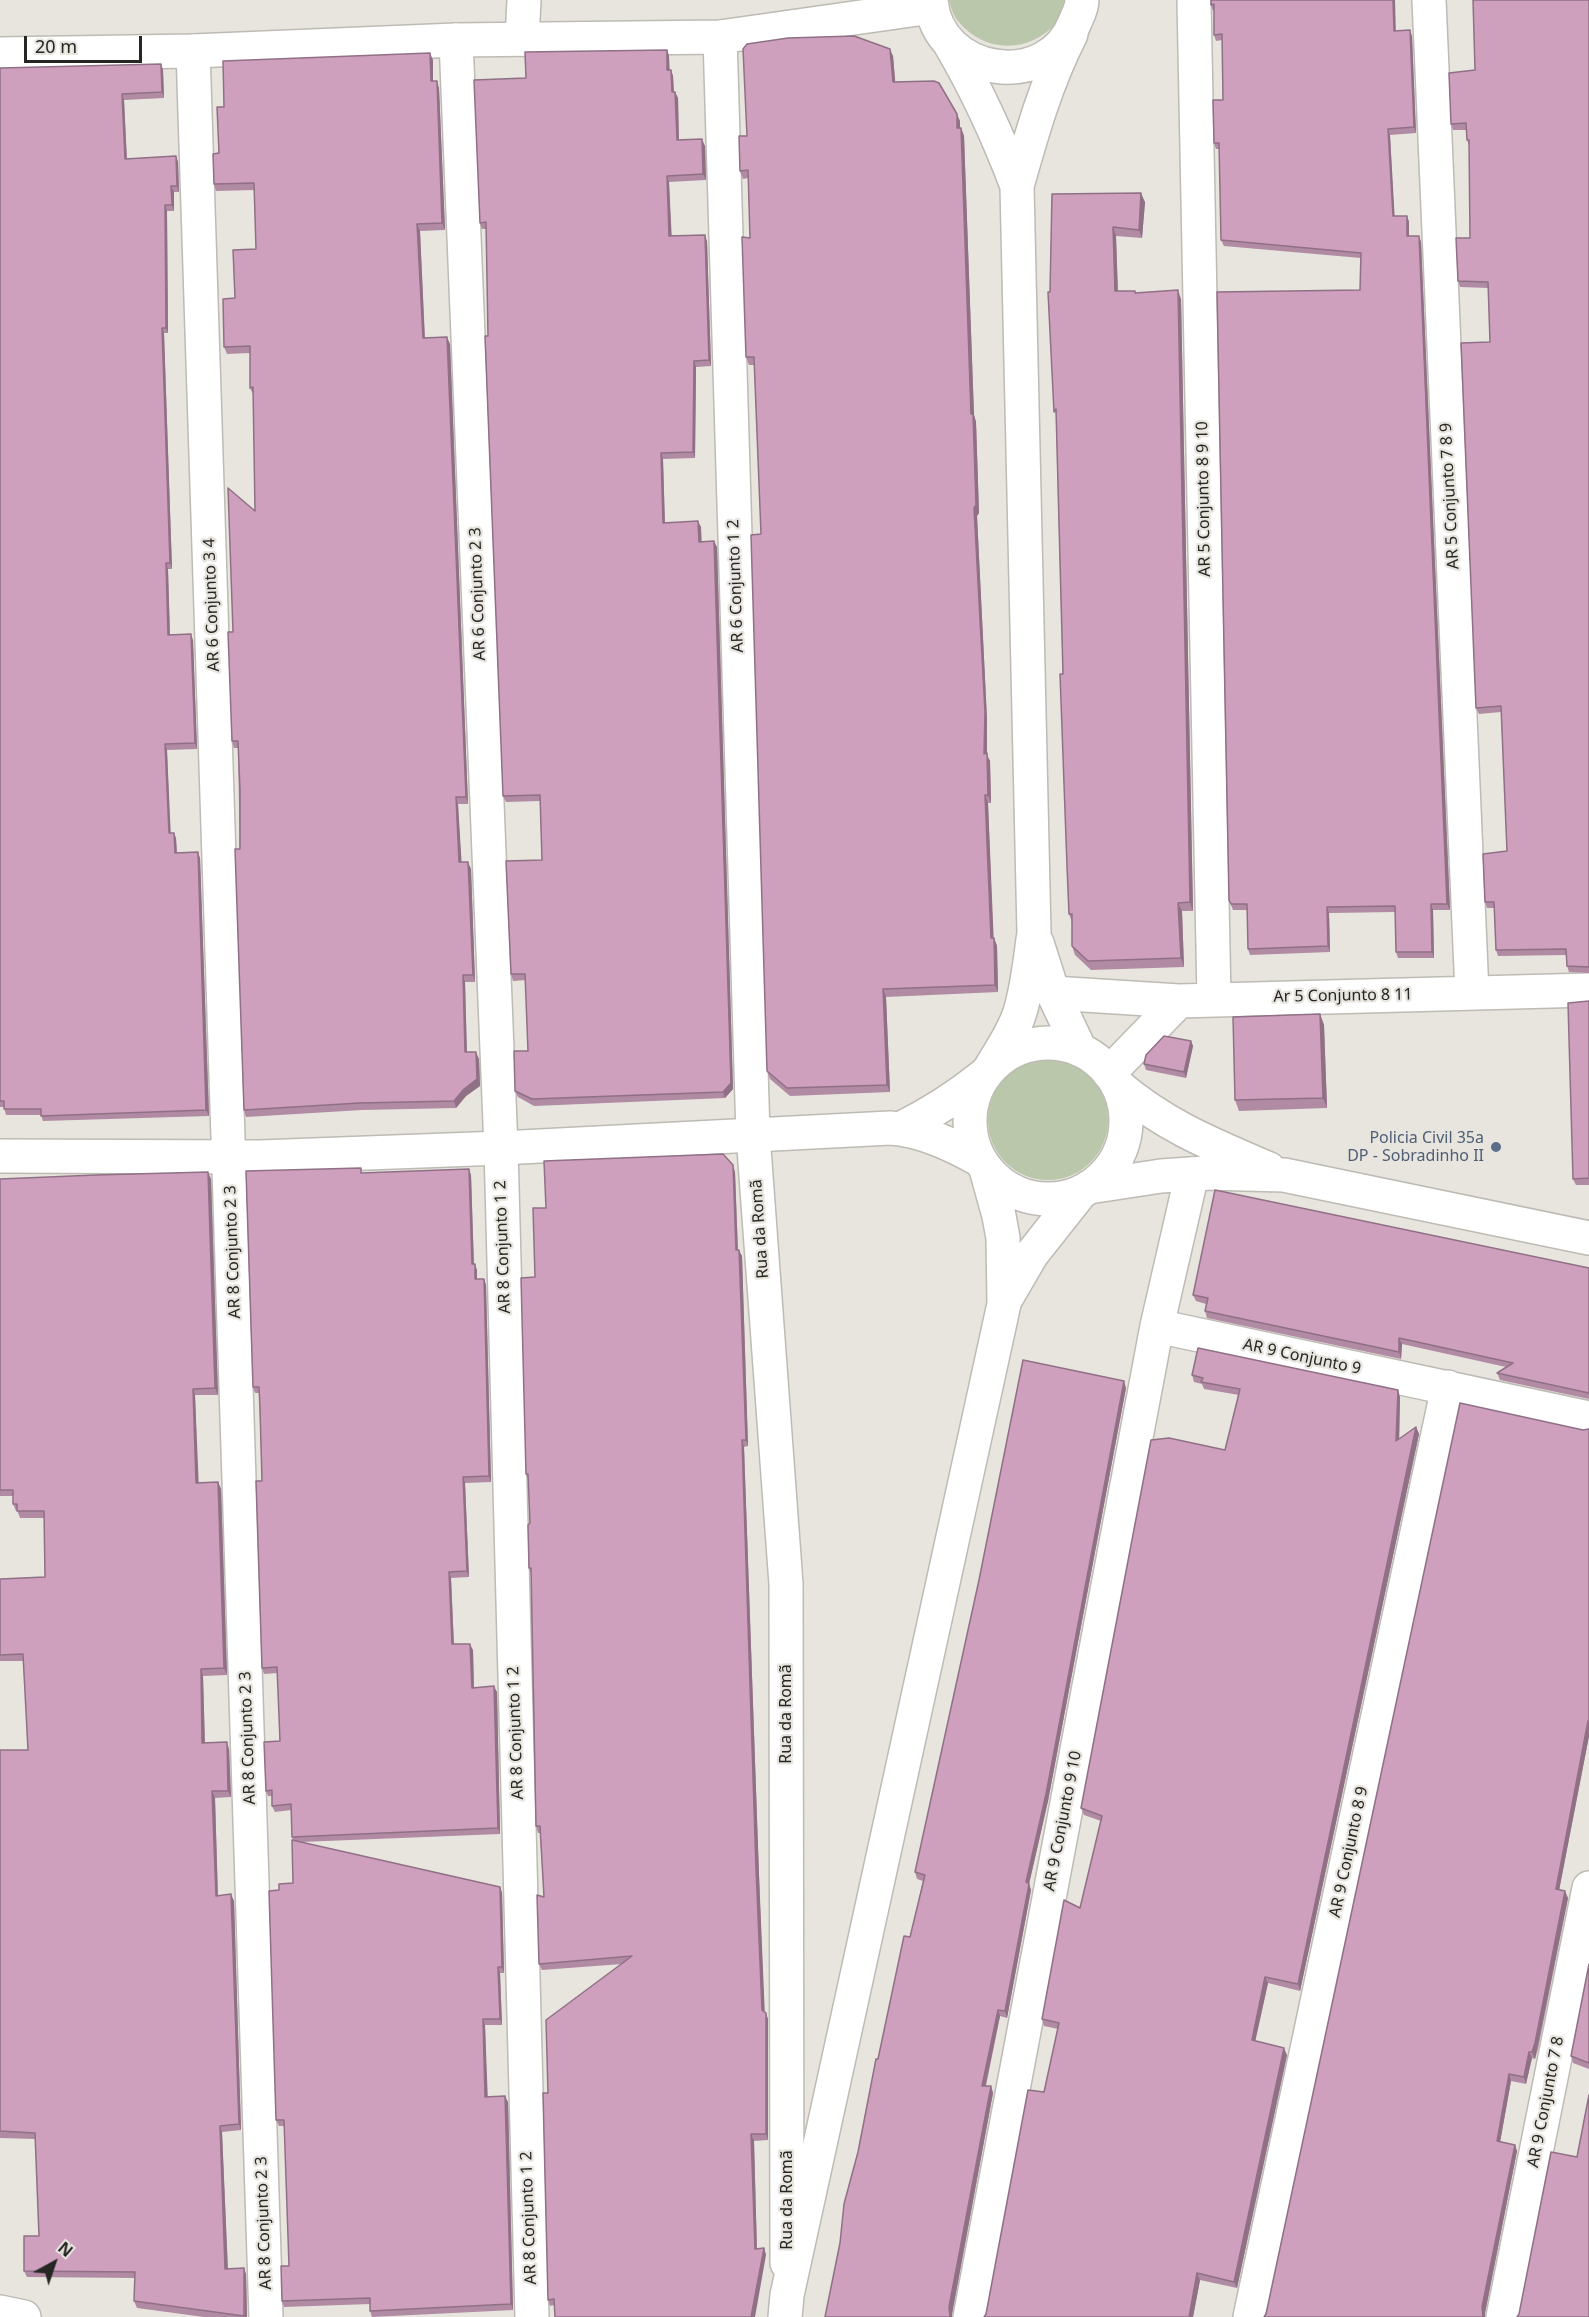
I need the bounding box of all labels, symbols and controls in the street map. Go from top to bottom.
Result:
scale bar [27,24,146,62]
text: 20 m [35,34,77,58]
street label: AR 5 Conjunto 8 9 10 [1193,421,1215,577]
street label: AR 5 Conjunto 7 8 9 [1437,422,1463,570]
street label: AR 6 Conjunto 1 2 [724,519,748,653]
street label: AR 6 Conjunto 2 3 [466,527,490,661]
street label: AR 6 Conjunto 3 4 [200,538,224,672]
street label: Ar 5 Conjunto 8 11 [1273,985,1413,1007]
place label: Policia Civil 35a DP - Sobradinho II [1347,1128,1484,1166]
marker: Policia Civil 35a DP - Sobradinho II [1489,1140,1503,1154]
street label: Rua da Romã [747,1179,773,1279]
street label: AR 8 Conjunto 1 2 [491,1180,515,1314]
street label: AR 8 Conjunto 2 3 [221,1185,245,1319]
street label: AR 9 Conjunto 9 [1241,1335,1363,1379]
street label: Rua da Romã [776,1664,796,1764]
street label: AR 8 Conjunto 1 2 [504,1666,528,1800]
street label: AR 8 Conjunto 2 3 [236,1671,260,1805]
street label: AR 9 Conjunto 9 10 [1040,1749,1086,1893]
street label: AR 9 Conjunto 8 9 [1326,1785,1372,1919]
street label: AR 9 Conjunto 7 8 [1524,2035,1568,2169]
street label: Rua da Romã [777,2150,797,2250]
street label: AR 8 Conjunto 1 2 [517,2151,541,2285]
street label: AR 8 Conjunto 2 3 [252,2156,276,2290]
north arrow [24,2233,84,2293]
text: N [54,2237,78,2262]

